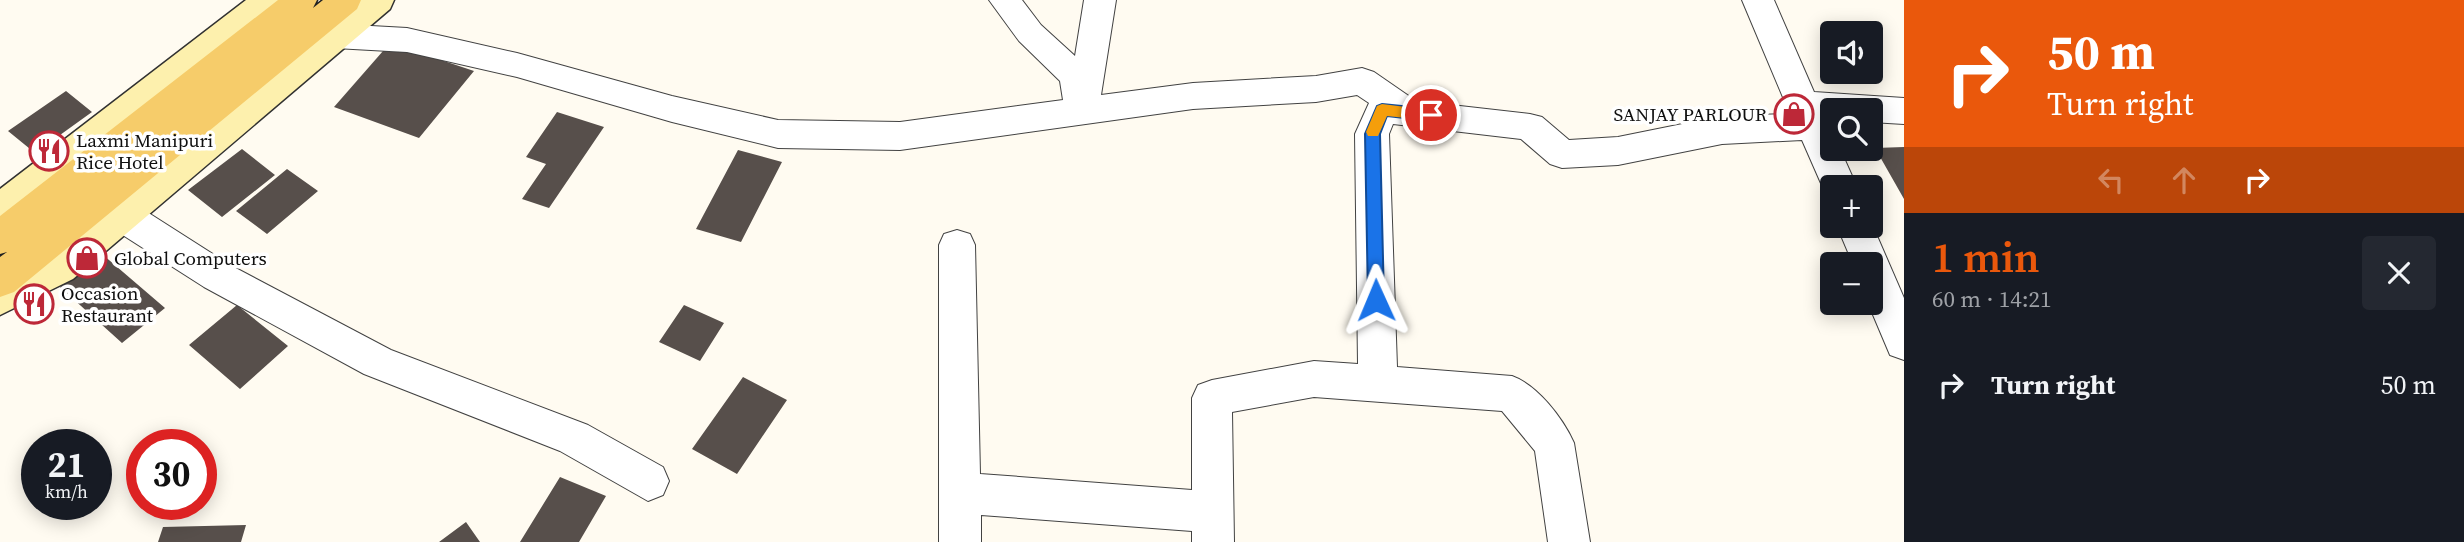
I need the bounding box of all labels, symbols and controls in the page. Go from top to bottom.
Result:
text: 50 m [2047,18,2155,85]
map controls [1820,21,1883,315]
button: sound [1820,21,1883,84]
icon: right [1932,28,2023,119]
text: Turn right [2047,82,2193,126]
pin [1401,85,1461,145]
shop icon: SANJAY PARLOUR [1773,93,1815,135]
icon: arrive [1412,96,1450,134]
button: search [1820,98,1883,161]
place label: SANJAY PARLOUR [1614,101,1768,127]
place label: Laxmi Manipuri Rice Hotel [76,127,214,175]
restaurant icon: Laxmi Manipuri Rice Hotel [28,130,70,172]
icon: left [2092,161,2130,199]
icon: ahead [2165,161,2203,199]
icon: right [2238,161,2276,199]
button: + [1820,175,1883,238]
text: 1 min [1932,228,2040,286]
button: close [2362,236,2436,310]
shop icon: Global Computers [66,237,108,279]
place label: Global Computers [114,245,267,271]
button: − [1820,252,1883,315]
position arrow [1339,263,1413,337]
place label: Occasion Restaurant [61,280,154,328]
restaurant icon: Occasion Restaurant [13,283,55,325]
text: 60 m · 14:21 [1932,283,2052,315]
icon: right [1932,366,1970,404]
text: Turn right [1991,367,2115,403]
text: 50 m [2381,367,2436,403]
speed limit sign: 30 [126,429,217,520]
text: 21 [48,441,85,489]
text: km/h [45,479,88,504]

